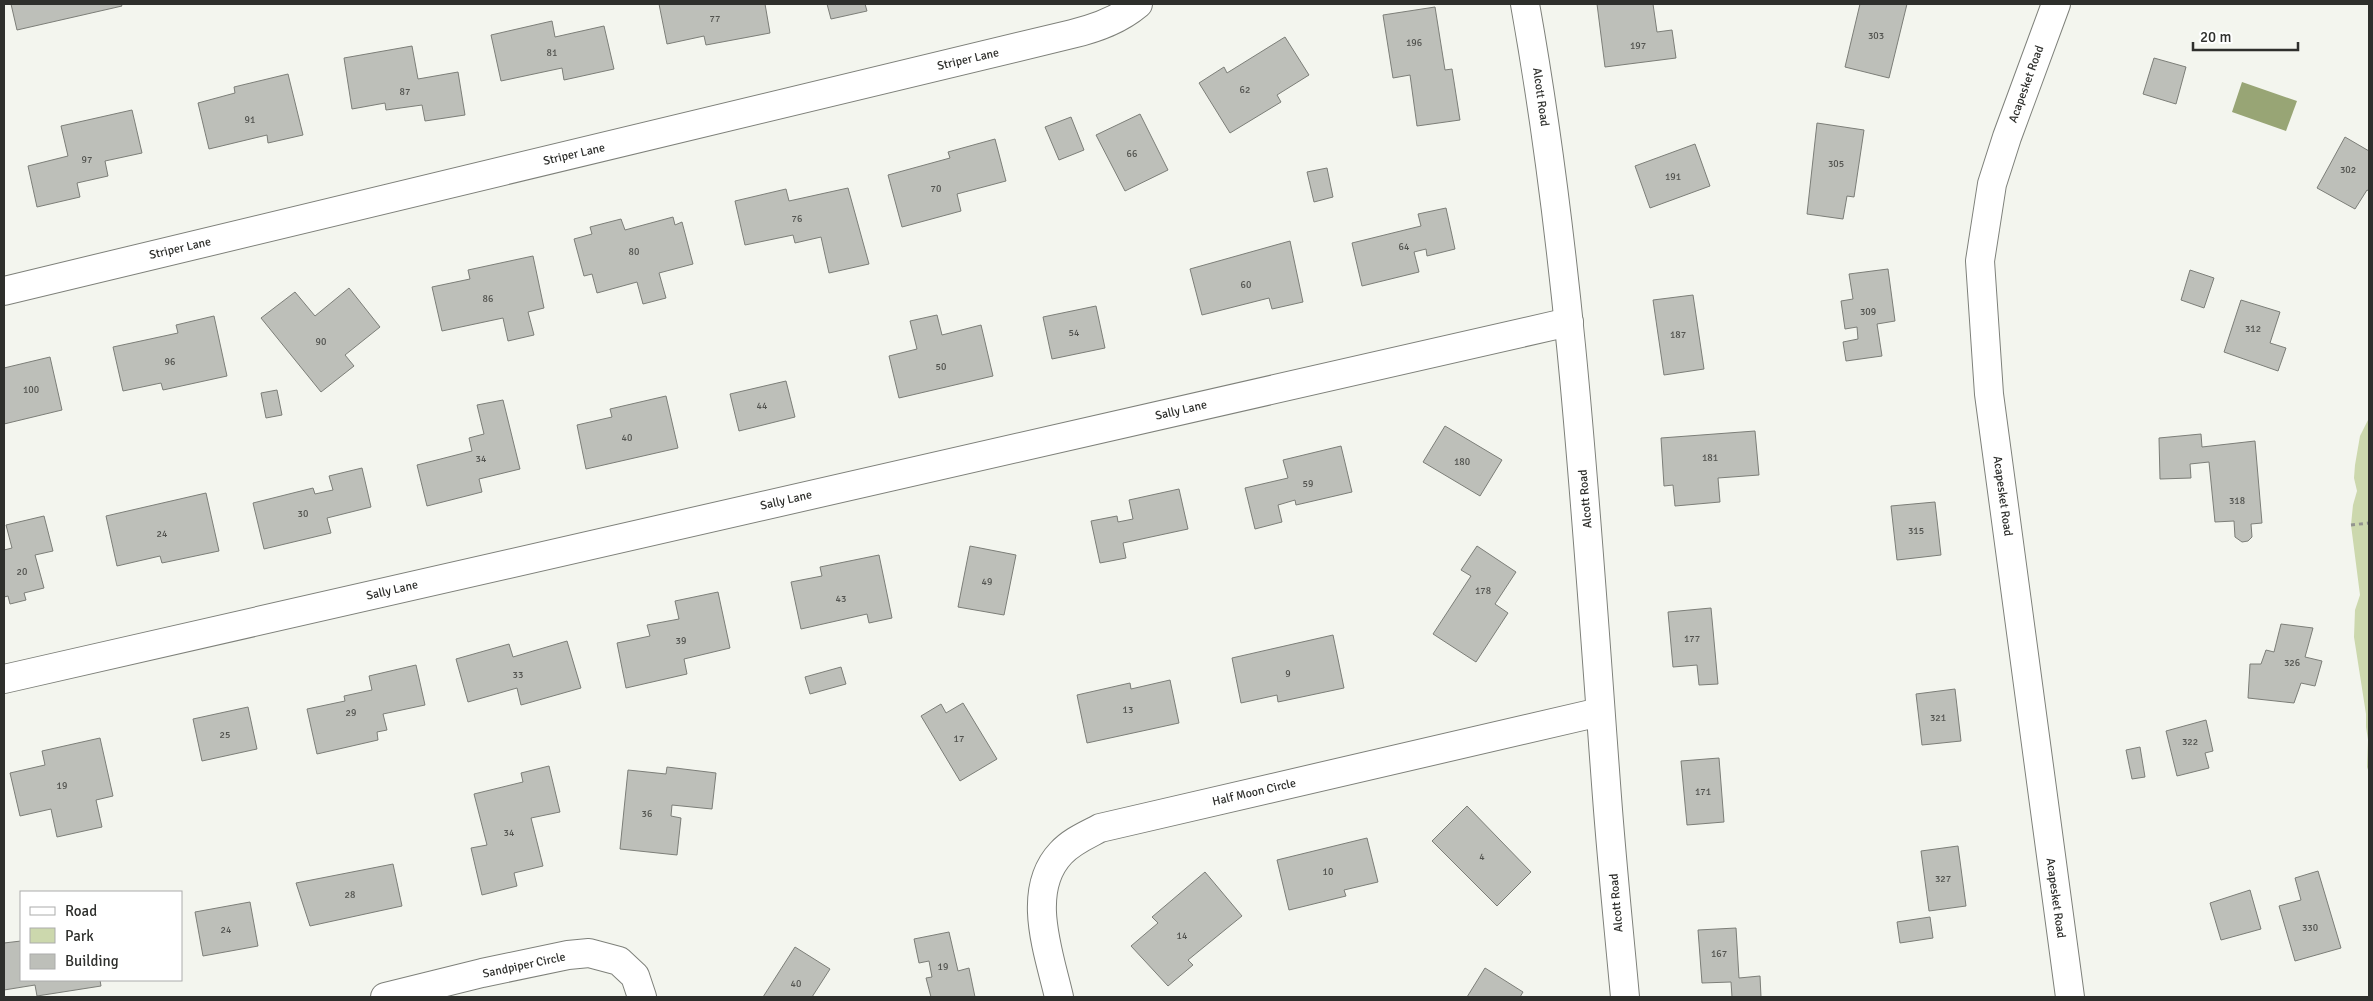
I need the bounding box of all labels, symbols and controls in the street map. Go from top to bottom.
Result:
house number: 77 [710,13,720,25]
scale bar [2193,20,2298,52]
text: 20 m [2200,28,2231,46]
house number: 303 [1868,30,1884,42]
house number: 196 [1406,37,1422,49]
house number: 197 [1630,40,1646,52]
street label: Acapesket Road [2006,44,2047,125]
street label: Striper Lane [936,45,1000,74]
house number: 81 [547,47,557,59]
street label: Alcott Road [1529,67,1552,127]
house number: 62 [1240,84,1250,96]
house number: 87 [400,86,410,98]
house number: 91 [245,114,255,126]
street label: Striper Lane [542,140,606,169]
house number: 66 [1127,148,1137,160]
house number: 97 [82,154,92,166]
house number: 305 [1828,158,1844,170]
house number: 302 [2340,164,2356,176]
house number: 191 [1665,171,1681,183]
house number: 70 [931,183,941,195]
house number: 76 [792,213,802,225]
street label: Striper Lane [148,234,212,263]
house number: 64 [1399,241,1410,253]
house number: 80 [629,246,639,258]
house number: 60 [1241,279,1251,291]
house number: 86 [483,293,493,305]
house number: 309 [1860,306,1876,318]
house number: 312 [2245,323,2261,335]
house number: 54 [1069,327,1080,339]
house number: 187 [1670,329,1686,341]
house number: 90 [316,336,326,348]
house number: 96 [165,356,175,368]
house number: 50 [936,361,946,373]
house number: 100 [23,384,39,396]
street label: Sally Lane [1154,397,1208,424]
house number: 44 [757,400,768,412]
house number: 40 [622,432,632,444]
house number: 181 [1702,452,1718,464]
house number: 34 [476,453,487,465]
street label: Acapesket Road [1989,455,2016,537]
house number: 180 [1454,456,1470,468]
street label: Alcott Road [1575,469,1596,529]
house number: 59 [1303,478,1313,490]
street label: Sally Lane [759,487,813,514]
house number: 318 [2229,495,2245,507]
house number: 30 [298,508,308,520]
house number: 315 [1908,525,1924,537]
house number: 24 [157,528,168,540]
house number: 20 [17,566,27,578]
house number: 49 [982,576,992,588]
street label: Sally Lane [365,577,419,604]
house number: 178 [1475,585,1491,597]
house number: 43 [836,593,846,605]
house number: 177 [1684,633,1700,645]
house number: 39 [676,635,686,647]
house number: 326 [2284,657,2300,669]
house number: 9 [1285,668,1291,680]
house number: 33 [513,669,523,681]
house number: 13 [1123,704,1133,716]
house number: 29 [346,707,356,719]
house number: 321 [1930,712,1946,724]
house number: 25 [220,729,230,741]
house number: 17 [954,733,964,745]
house number: 322 [2182,736,2198,748]
street label: Half Moon Circle [1211,776,1297,809]
house number: 19 [57,780,67,792]
house number: 171 [1695,786,1711,798]
house number: 36 [642,808,652,820]
house number: 34 [504,827,515,839]
house number: 4 [1479,851,1485,863]
street label: Acapesket Road [2042,857,2069,939]
house number: 10 [1323,866,1333,878]
street label: Alcott Road [1606,873,1627,933]
house number: 327 [1935,873,1951,885]
house number: 28 [345,889,355,901]
legend [20,891,182,981]
text: Road [65,902,97,920]
house number: 330 [2302,922,2318,934]
house number: 24 [221,924,232,936]
text: Park [65,927,94,945]
house number: 14 [1177,930,1188,942]
house number: 167 [1711,948,1727,960]
street label: Sandpiper Circle [481,949,567,982]
text: Building [65,952,119,970]
house number: 19 [938,961,948,973]
house number: 40 [791,978,801,990]

